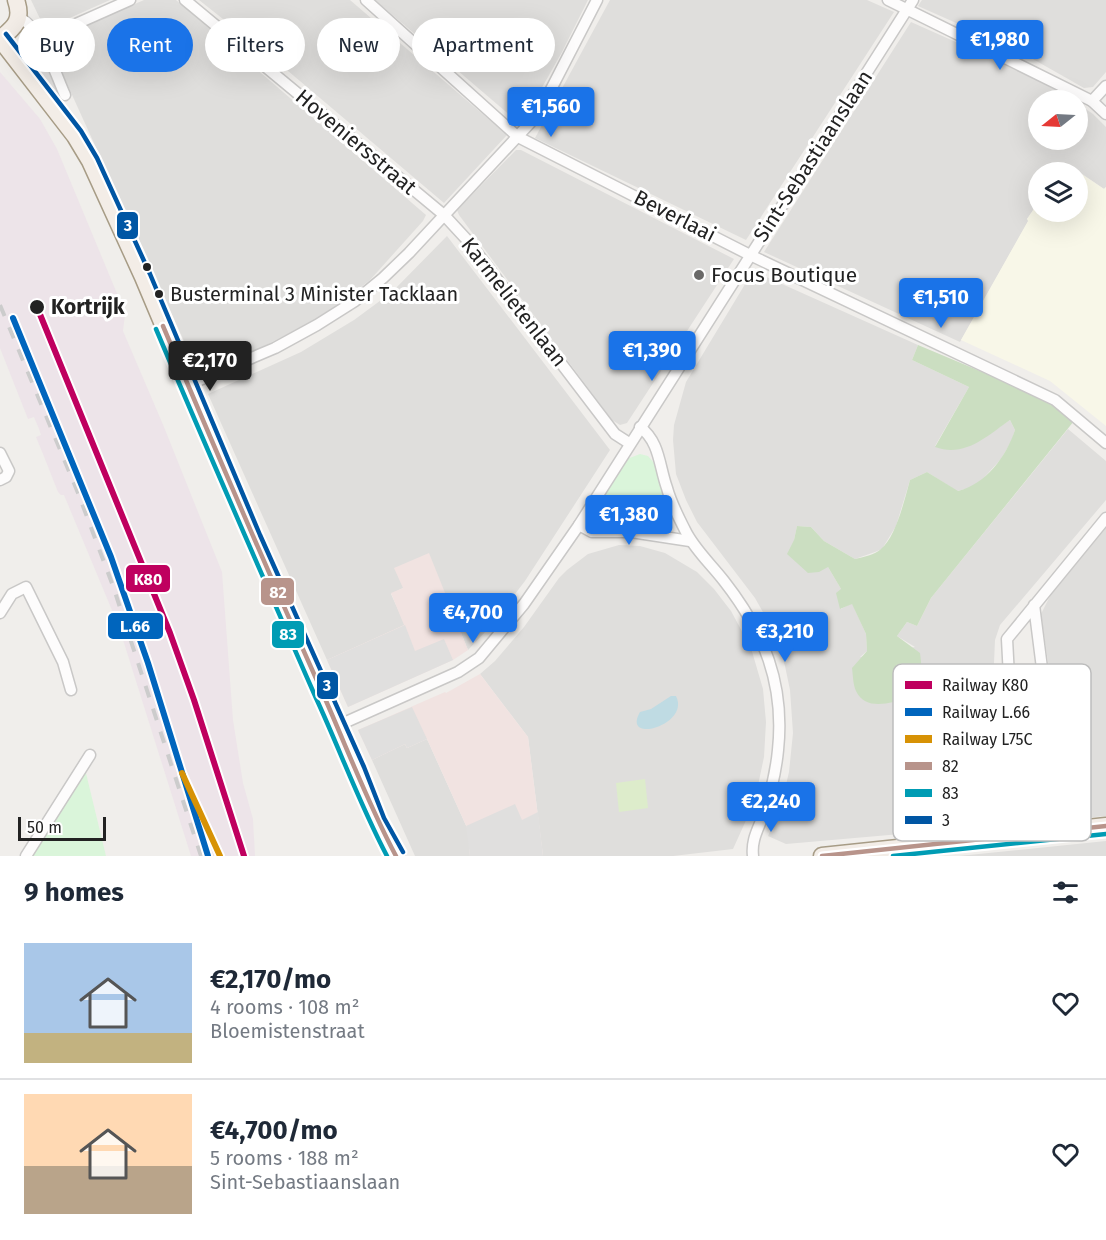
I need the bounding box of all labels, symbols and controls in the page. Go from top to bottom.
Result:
chip: Buy [18,18,95,72]
chip: Rent [107,18,193,72]
chip: Filters [205,18,305,72]
chip: New [317,18,400,72]
chip: Apartment [412,18,555,72]
pin: €1,980 [951,20,1049,71]
text: €1,980 [970,27,1030,51]
street label: Sint-Sebastiaanslaan [748,65,878,247]
street label: Hoveniersstraat [290,84,422,201]
pin: €1,560 [502,87,600,138]
north arrow [1028,90,1088,150]
map controls [1028,90,1088,222]
text: €1,560 [521,94,581,118]
button: layers [1028,162,1088,222]
street label: Beverlaai [630,184,720,248]
line badge: 3 [116,211,139,240]
text: 3 [123,216,132,235]
street label: Karmelietenlaan [455,232,573,372]
unlabelled marker [141,261,153,273]
place label: Focus Boutique [711,262,857,288]
marker: Focus Boutique [692,268,706,282]
pin: €1,510 [892,278,990,329]
place label: Busterminal 3 Minister Tacklaan [170,282,458,306]
text: €1,510 [913,285,969,309]
marker: Busterminal 3 Minister Tacklaan [153,288,165,300]
place label: Kortrijk [51,294,125,320]
marker: Kortrijk [28,298,46,316]
pin: €1,390 [603,331,701,382]
text: €1,390 [623,338,681,362]
pin: €2,170 [161,341,259,392]
text: €2,170 [183,348,237,372]
pin: €1,380 [580,495,678,546]
text: €1,380 [599,502,659,526]
line badge: K80 [125,564,171,593]
text: K80 [134,570,162,589]
line badge: 82 [260,577,295,606]
text: 82 [269,583,287,602]
pin: €4,700 [424,593,522,644]
text: €4,700 [443,600,503,624]
line badge: L.66 [107,612,164,640]
pin: €3,210 [736,612,834,663]
text: L.66 [120,617,150,636]
text: €3,210 [756,619,814,643]
line badge: 83 [271,620,305,649]
text: 83 [279,625,297,644]
legend [893,664,1091,841]
line badge: 3 [316,671,339,700]
text: 3 [322,676,331,695]
text: Railway K80 [942,676,1028,695]
text: Railway L.66 [942,703,1030,722]
text: Railway L75C [942,730,1033,749]
text: 82 [942,757,959,776]
pin: €2,240 [722,782,820,833]
text: 83 [942,784,959,803]
text: €2,240 [741,789,801,813]
text: 3 [942,811,950,830]
scale bar [18,814,106,842]
text: 50 m [27,818,62,837]
icon: filters [1049,876,1082,909]
text: 9 homes [24,877,124,908]
text: €2,170/mo [210,964,331,995]
icon: home [72,967,144,1039]
icon: heart [1049,987,1082,1020]
text: 4 rooms · 108 m² [210,995,359,1019]
text: Bloemistenstraat [210,1019,365,1043]
text: €4,700/mo [210,1115,338,1146]
icon: home [72,1118,144,1190]
icon: heart [1049,1138,1082,1171]
text: 5 rooms · 188 m² [210,1146,359,1170]
text: Sint-Sebastiaanslaan [210,1170,400,1194]

